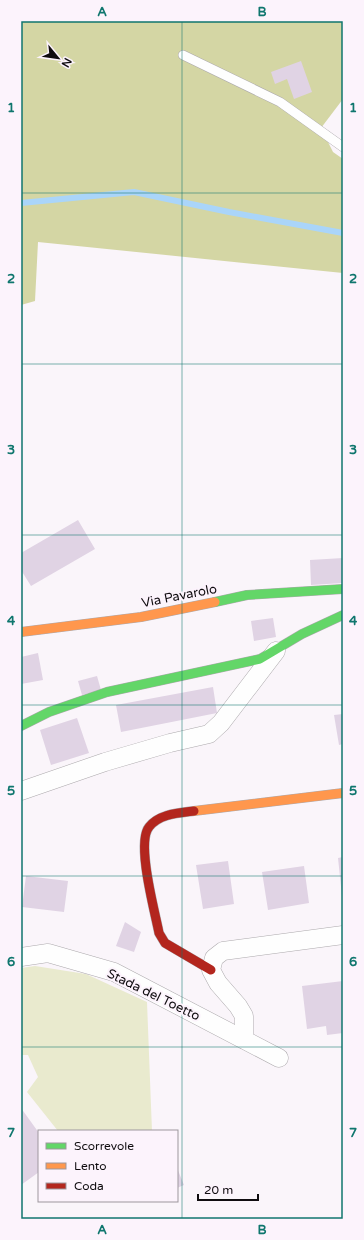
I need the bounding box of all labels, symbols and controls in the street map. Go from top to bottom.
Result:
text: A [97,4,107,20]
text: B [257,4,267,20]
north arrow [38,38,78,78]
text: N [58,56,74,70]
text: 1 [7,100,15,116]
text: 1 [349,100,357,116]
text: 2 [7,271,15,287]
text: 2 [349,271,357,287]
text: 3 [7,442,15,458]
text: 3 [349,442,357,458]
street label: Via Pavarolo [140,581,218,611]
text: 4 [7,613,16,629]
text: 4 [349,613,358,629]
text: 5 [7,783,15,799]
text: 5 [349,783,357,799]
text: 6 [7,954,15,970]
text: 6 [349,954,357,970]
street label: Stada del Toetto [105,966,203,1024]
text: 7 [7,1125,15,1141]
text: 7 [349,1125,357,1141]
legend [38,1130,178,1202]
text: Scorrevole [74,1139,134,1153]
text: Lento [74,1159,107,1173]
scale bar [198,1176,258,1202]
text: Coda [74,1179,104,1193]
text: 20 m [204,1183,233,1197]
text: A [97,1222,107,1238]
text: B [257,1222,267,1238]

